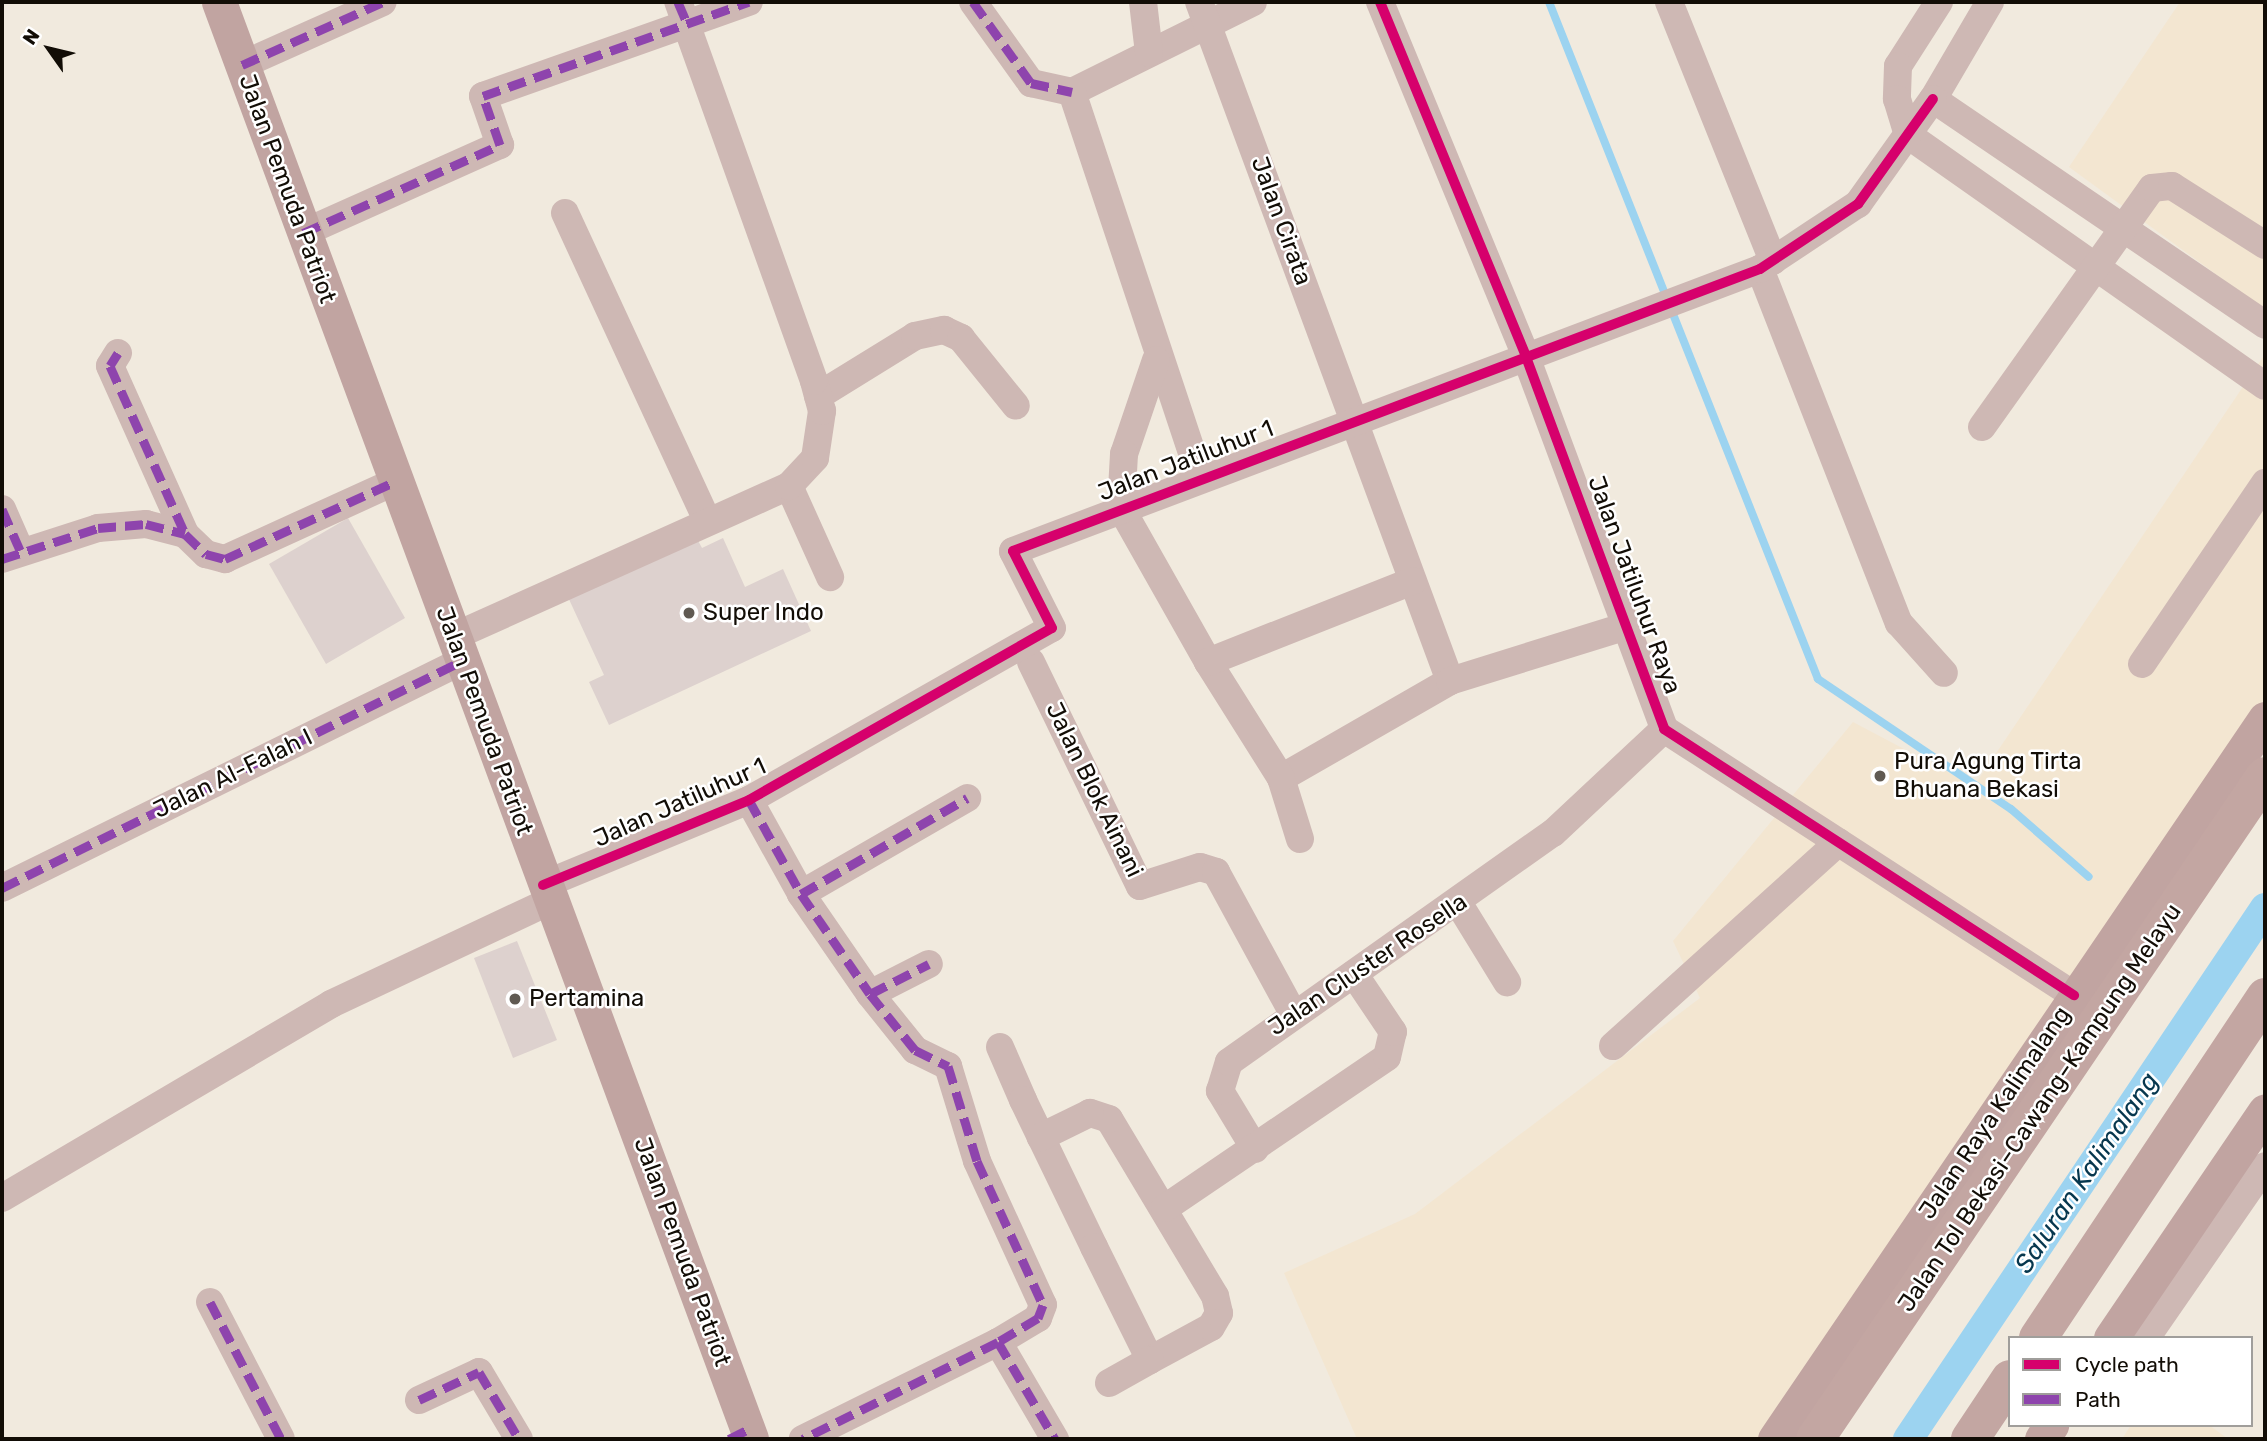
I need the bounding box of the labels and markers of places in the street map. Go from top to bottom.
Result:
place label: Super Indo [703,599,824,627]
marker: Super Indo [681,605,697,621]
place label: Pura Agung Tirta Bhuana Bekasi [1894,748,2083,804]
marker: Pura Agung Tirta Bhuana Bekasi [1872,768,1888,784]
place label: Pertamina [529,985,644,1013]
marker: Pertamina [507,991,523,1007]

